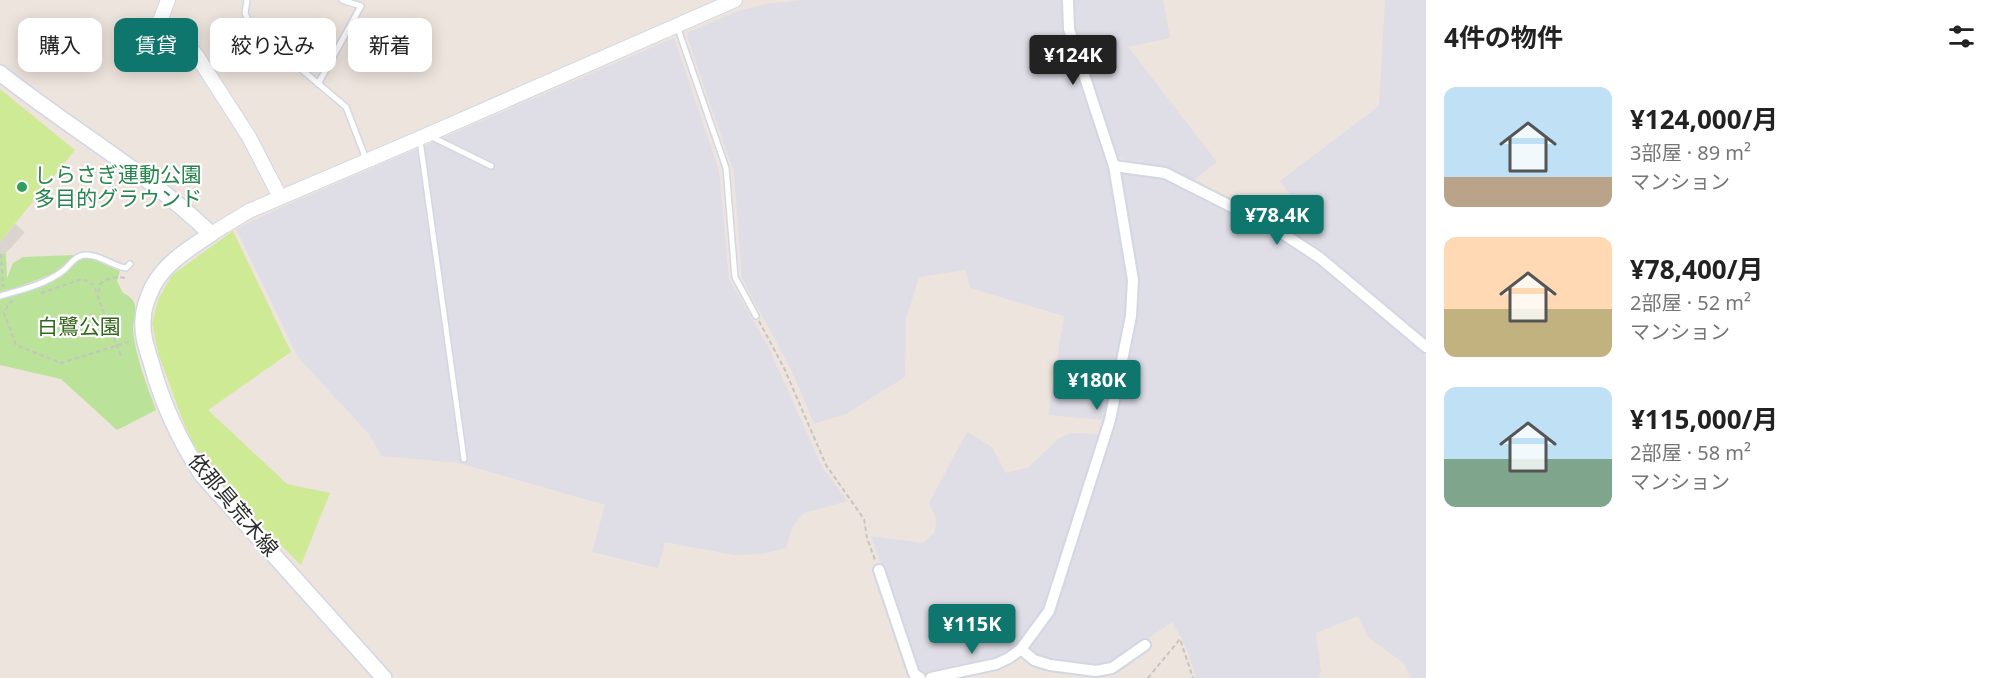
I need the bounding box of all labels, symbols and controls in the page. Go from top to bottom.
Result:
chip: 購入 [18,18,102,72]
chip: 賃貸 [114,18,198,72]
chip: 絞り込み [210,18,336,72]
chip: 新着 [348,18,432,72]
text: 4件の物件 [1444,19,1563,55]
icon: filters [1945,20,1978,53]
pin: ¥124K [1031,35,1115,86]
text: ¥124K [1043,41,1103,68]
text: ¥124,000/月 [1630,101,1778,137]
icon: home [1492,111,1564,183]
text: 3部屋 · 89 m² [1630,139,1751,166]
place label: しらさぎ運動公園 多目的グラウンド [34,160,202,212]
text: マンション [1630,168,1730,195]
marker: しらさぎ運動公園 多目的グラウンド [15,180,29,194]
pin: ¥78.4K [1228,195,1326,246]
text: ¥78.4K [1245,201,1309,228]
text: ¥78,400/月 [1630,251,1763,287]
icon: home [1492,261,1564,333]
text: 2部屋 · 52 m² [1630,289,1751,316]
park label: 白鷺公園 [37,312,121,340]
text: マンション [1630,318,1730,345]
pin: ¥180K [1055,360,1139,411]
text: ¥180K [1067,366,1127,393]
text: ¥115,000/月 [1630,401,1778,437]
icon: home [1492,411,1564,483]
text: 2部屋 · 58 m² [1630,439,1751,466]
street label: 依那具荒木線 [183,447,285,562]
text: マンション [1630,468,1730,495]
pin: ¥115K [930,604,1014,655]
text: ¥115K [942,610,1002,637]

